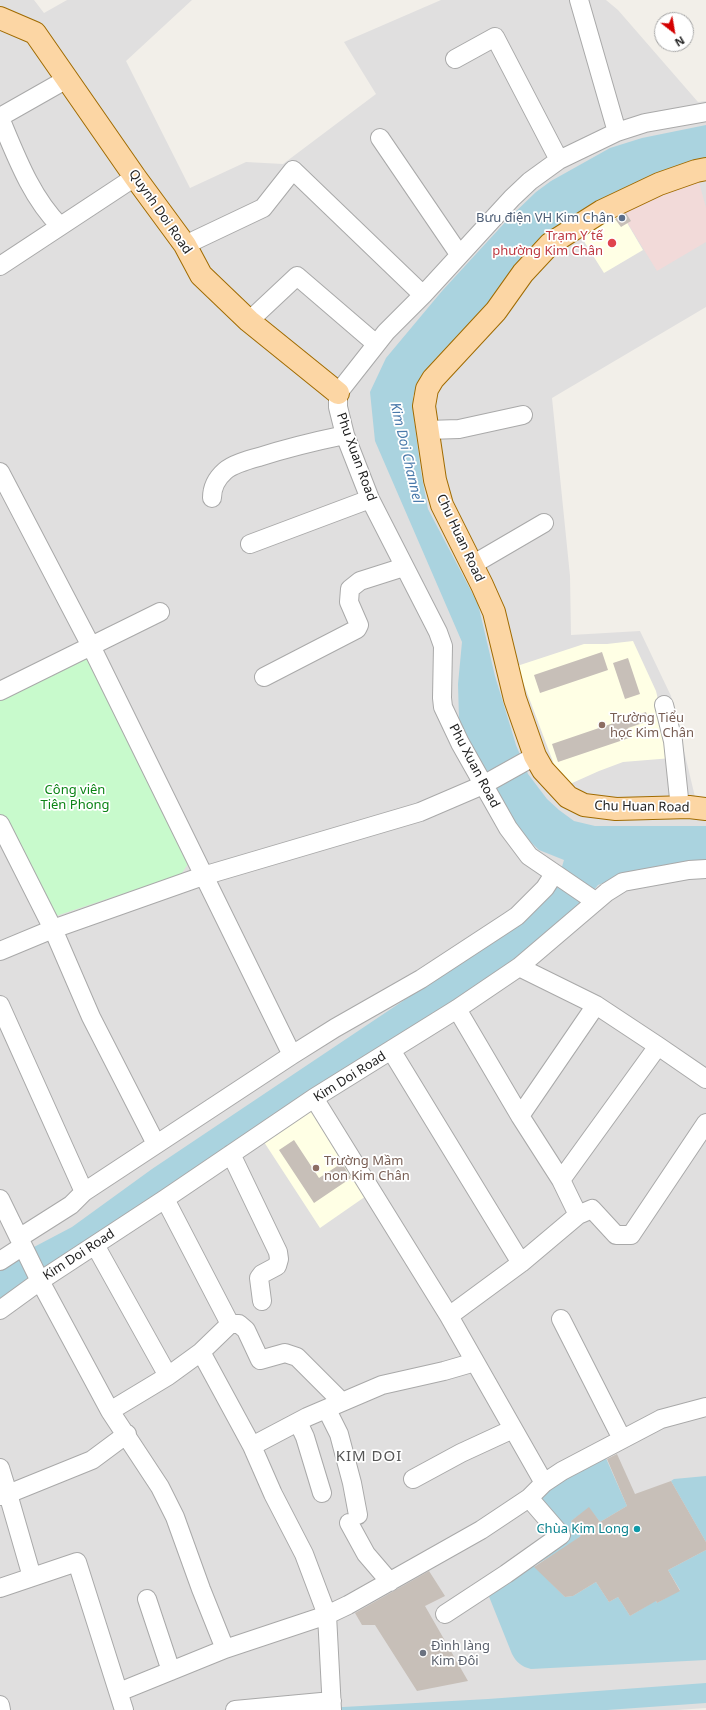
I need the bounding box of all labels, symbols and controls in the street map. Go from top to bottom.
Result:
north arrow [654,12,694,52]
text: N [672,33,688,51]
street label: Quynh Doi Road [125,167,195,257]
place label: Bưu điện VH Kim Chân [476,210,614,226]
marker: Bưu điện VH Kim Chân [617,213,627,223]
place label: Trạm Y tế phường Kim Chân [492,228,603,259]
marker: Trạm Y tế phường Kim Chân [606,237,618,249]
water label: Kim Doi Channel [386,401,426,505]
street label: Phu Xuan Road [333,411,379,503]
street label: Chu Huan Road [433,492,487,584]
place label: Trường Tiểu học Kim Chân [610,710,694,741]
marker: Trường Tiểu học Kim Chân [597,720,607,730]
street label: Phu Xuan Road [445,721,503,811]
park label: Công viên Tiên Phong [40,782,110,813]
street label: Chu Huan Road [594,798,690,816]
street label: Kim Doi Road [311,1049,389,1105]
place label: Trường Mầm non Kim Chân [324,1153,410,1184]
marker: Trường Mầm non Kim Chân [311,1163,321,1173]
street label: Kim Doi Road [40,1226,118,1284]
district label: KIM DOI [336,1448,402,1466]
place label: Chùa Kim Long [536,1521,629,1537]
marker: Chùa Kim Long [632,1524,642,1534]
place label: Đình làng Kim Đôi [431,1638,490,1669]
marker: Đình làng Kim Đôi [418,1648,428,1658]

